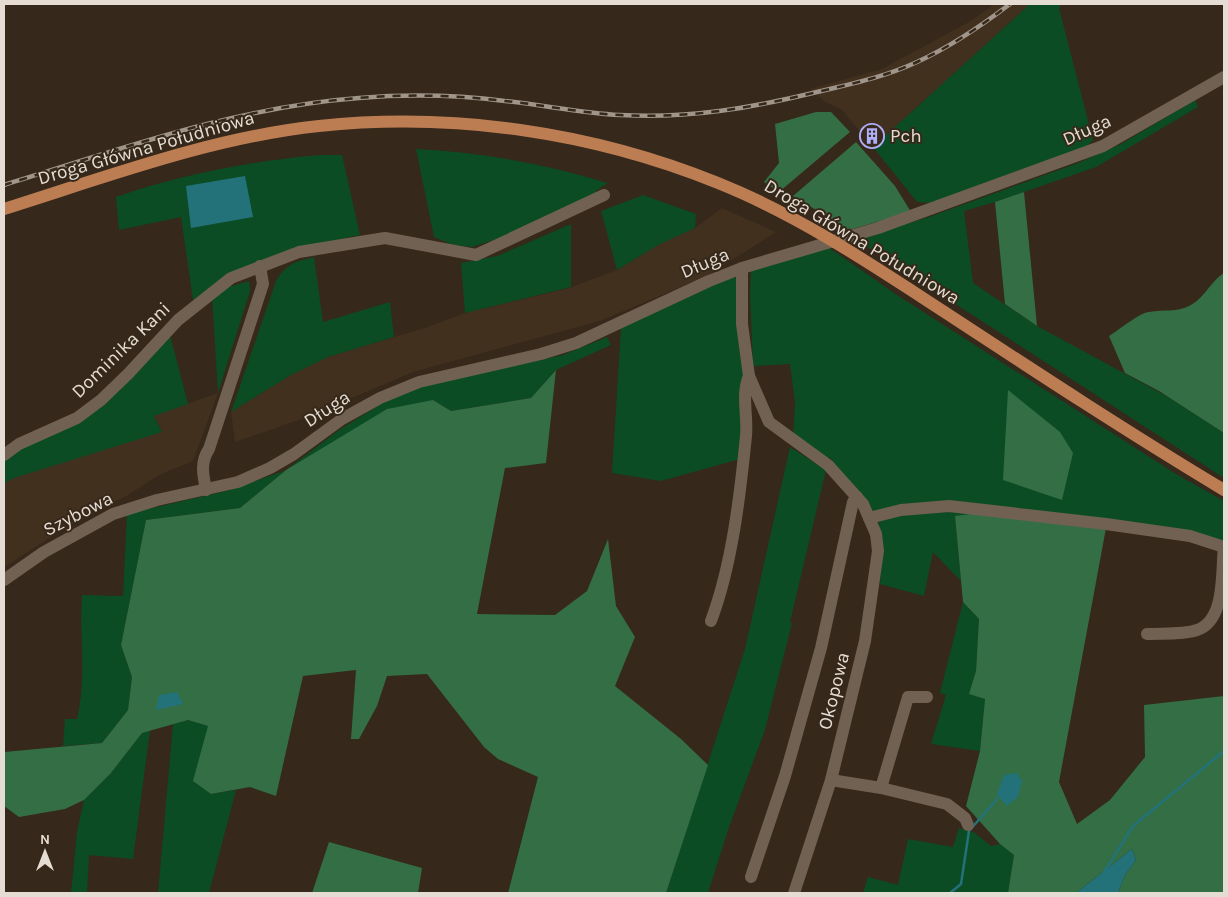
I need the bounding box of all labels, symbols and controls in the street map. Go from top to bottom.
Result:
street label: Droga Główna Południowa [35,107,257,189]
street label: Długa [1059,110,1115,150]
building icon: Pch [859,123,885,149]
place label: Pch [890,125,922,147]
street label: Droga Główna Południowa [760,175,964,309]
street label: Długa [677,243,733,283]
street label: Dominika Kani [67,298,175,402]
street label: Długa [300,386,354,432]
street label: Szybowa [39,487,117,541]
street label: Okopowa [814,650,854,732]
north arrow [20,827,70,877]
text: N [40,831,50,848]

